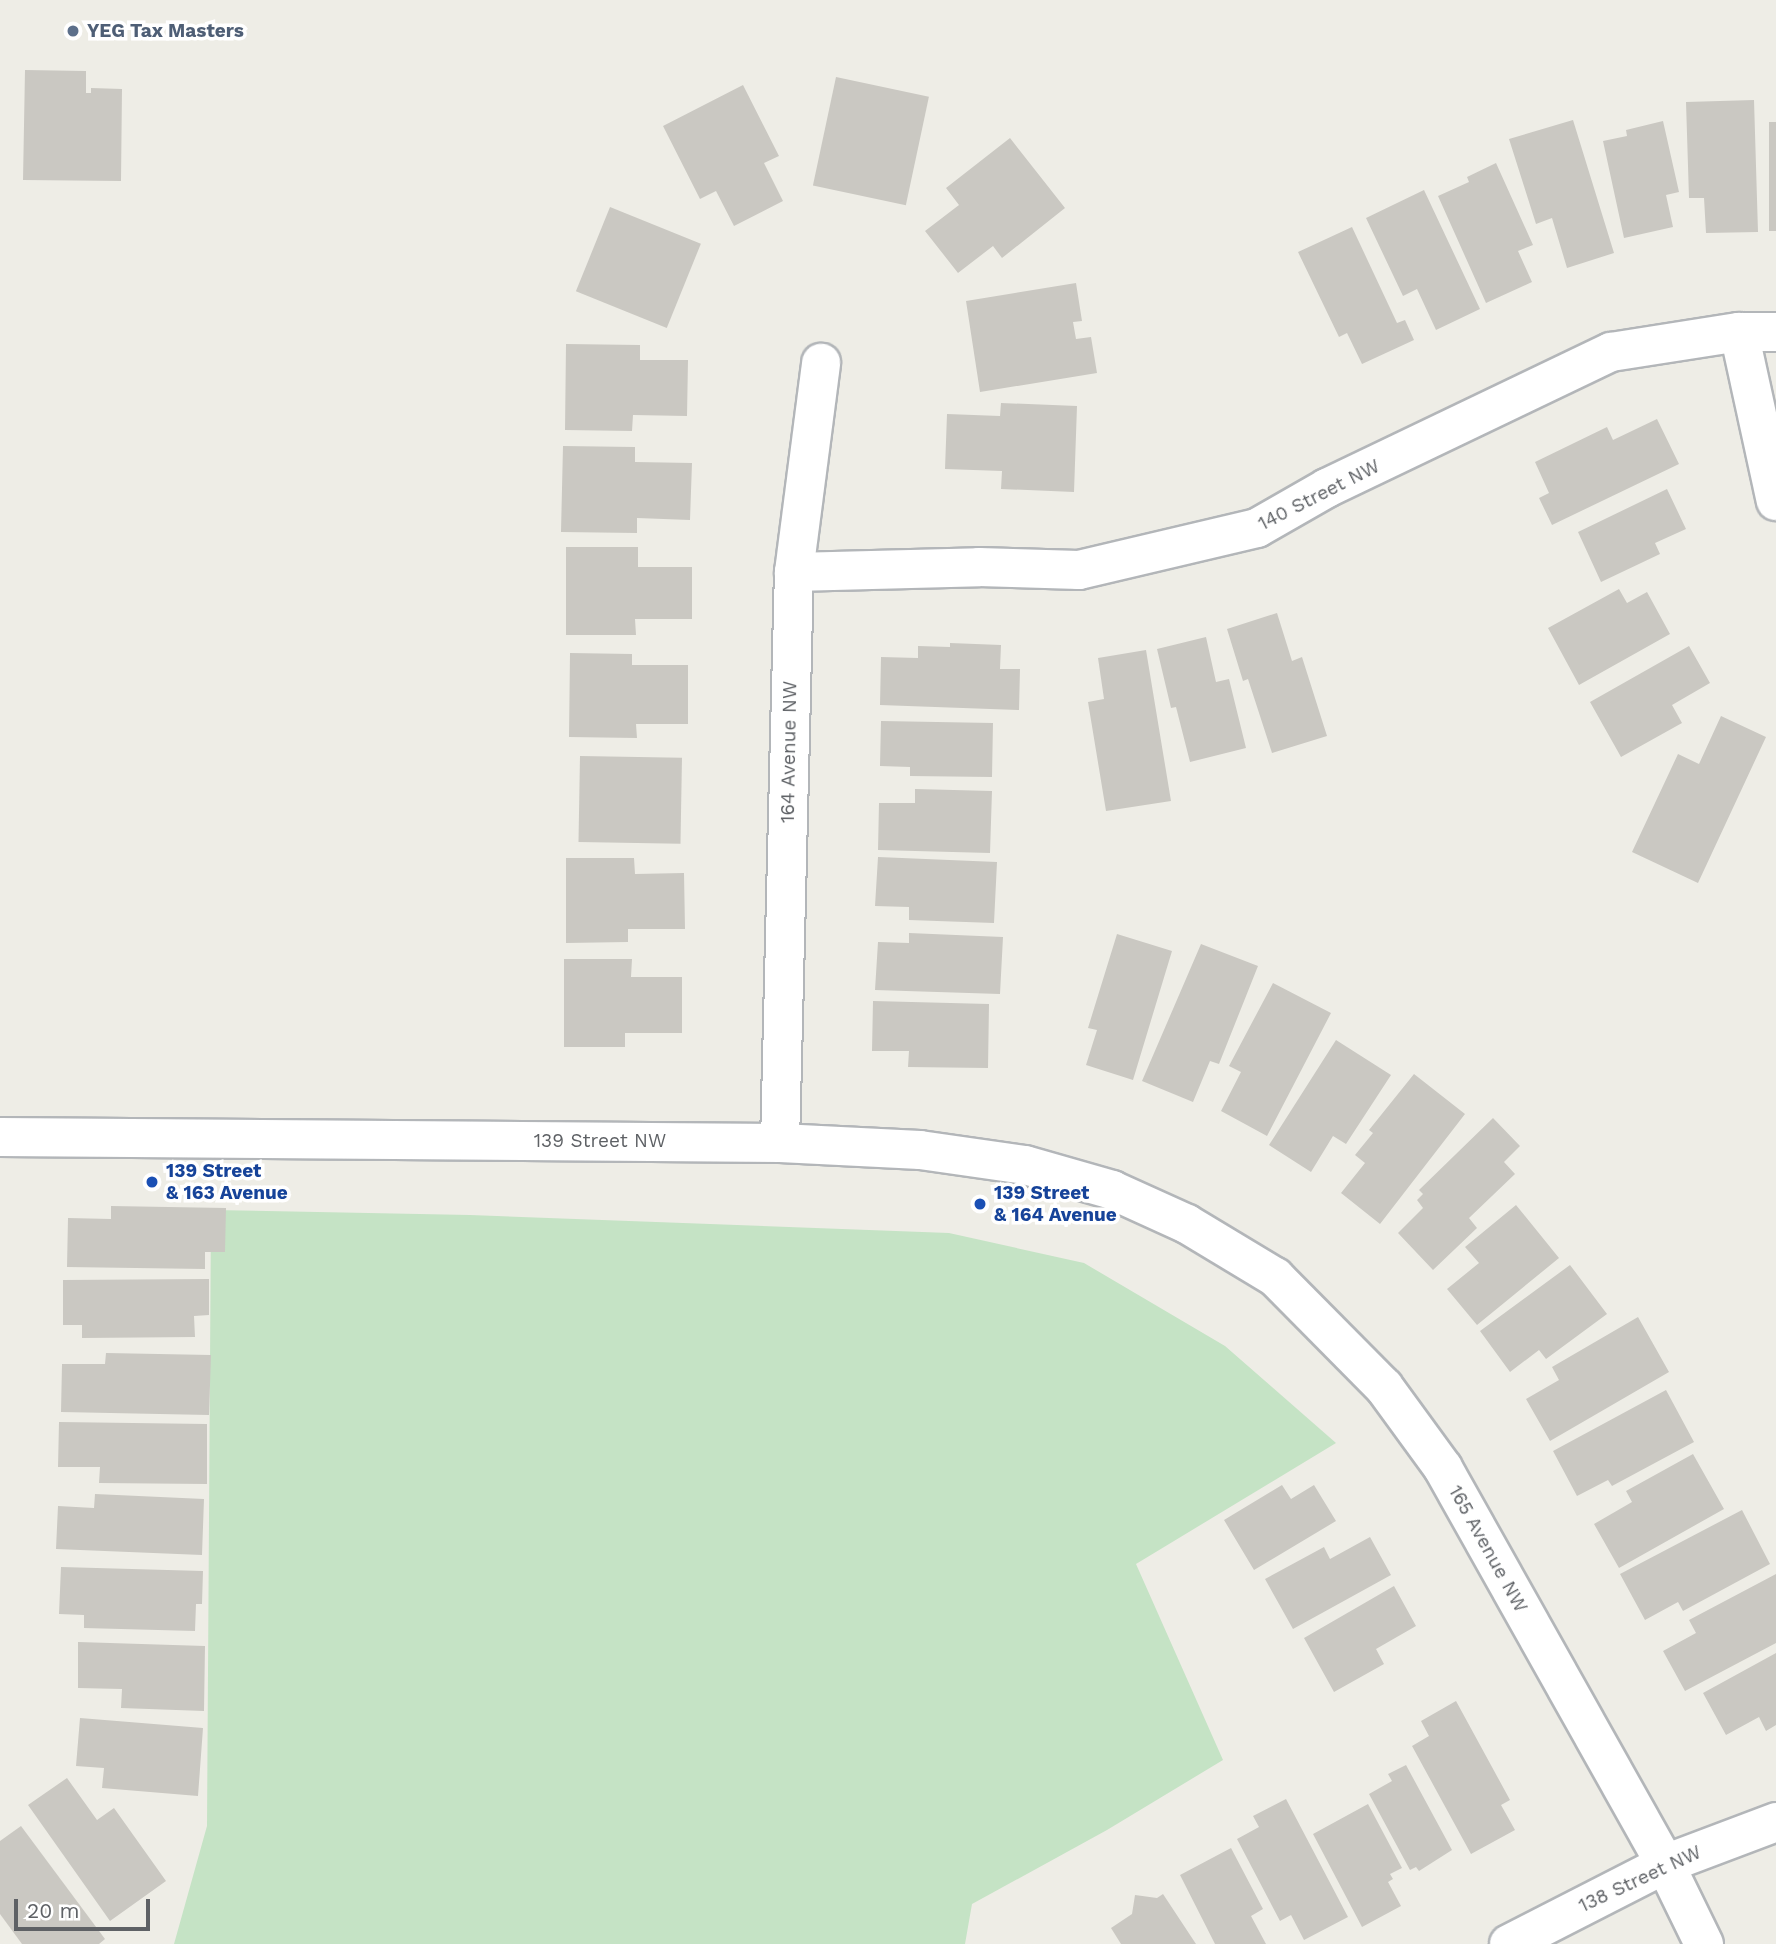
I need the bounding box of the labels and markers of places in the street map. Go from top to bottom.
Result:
place label: YEG Tax Masters [87,20,245,42]
marker: YEG Tax Masters [65,23,81,39]
place label: 139 Street & 163 Avenue [166,1160,288,1204]
marker: 139 Street & 163 Avenue [144,1174,160,1190]
place label: 139 Street & 164 Avenue [994,1182,1117,1226]
marker: 139 Street & 164 Avenue [972,1196,988,1212]

